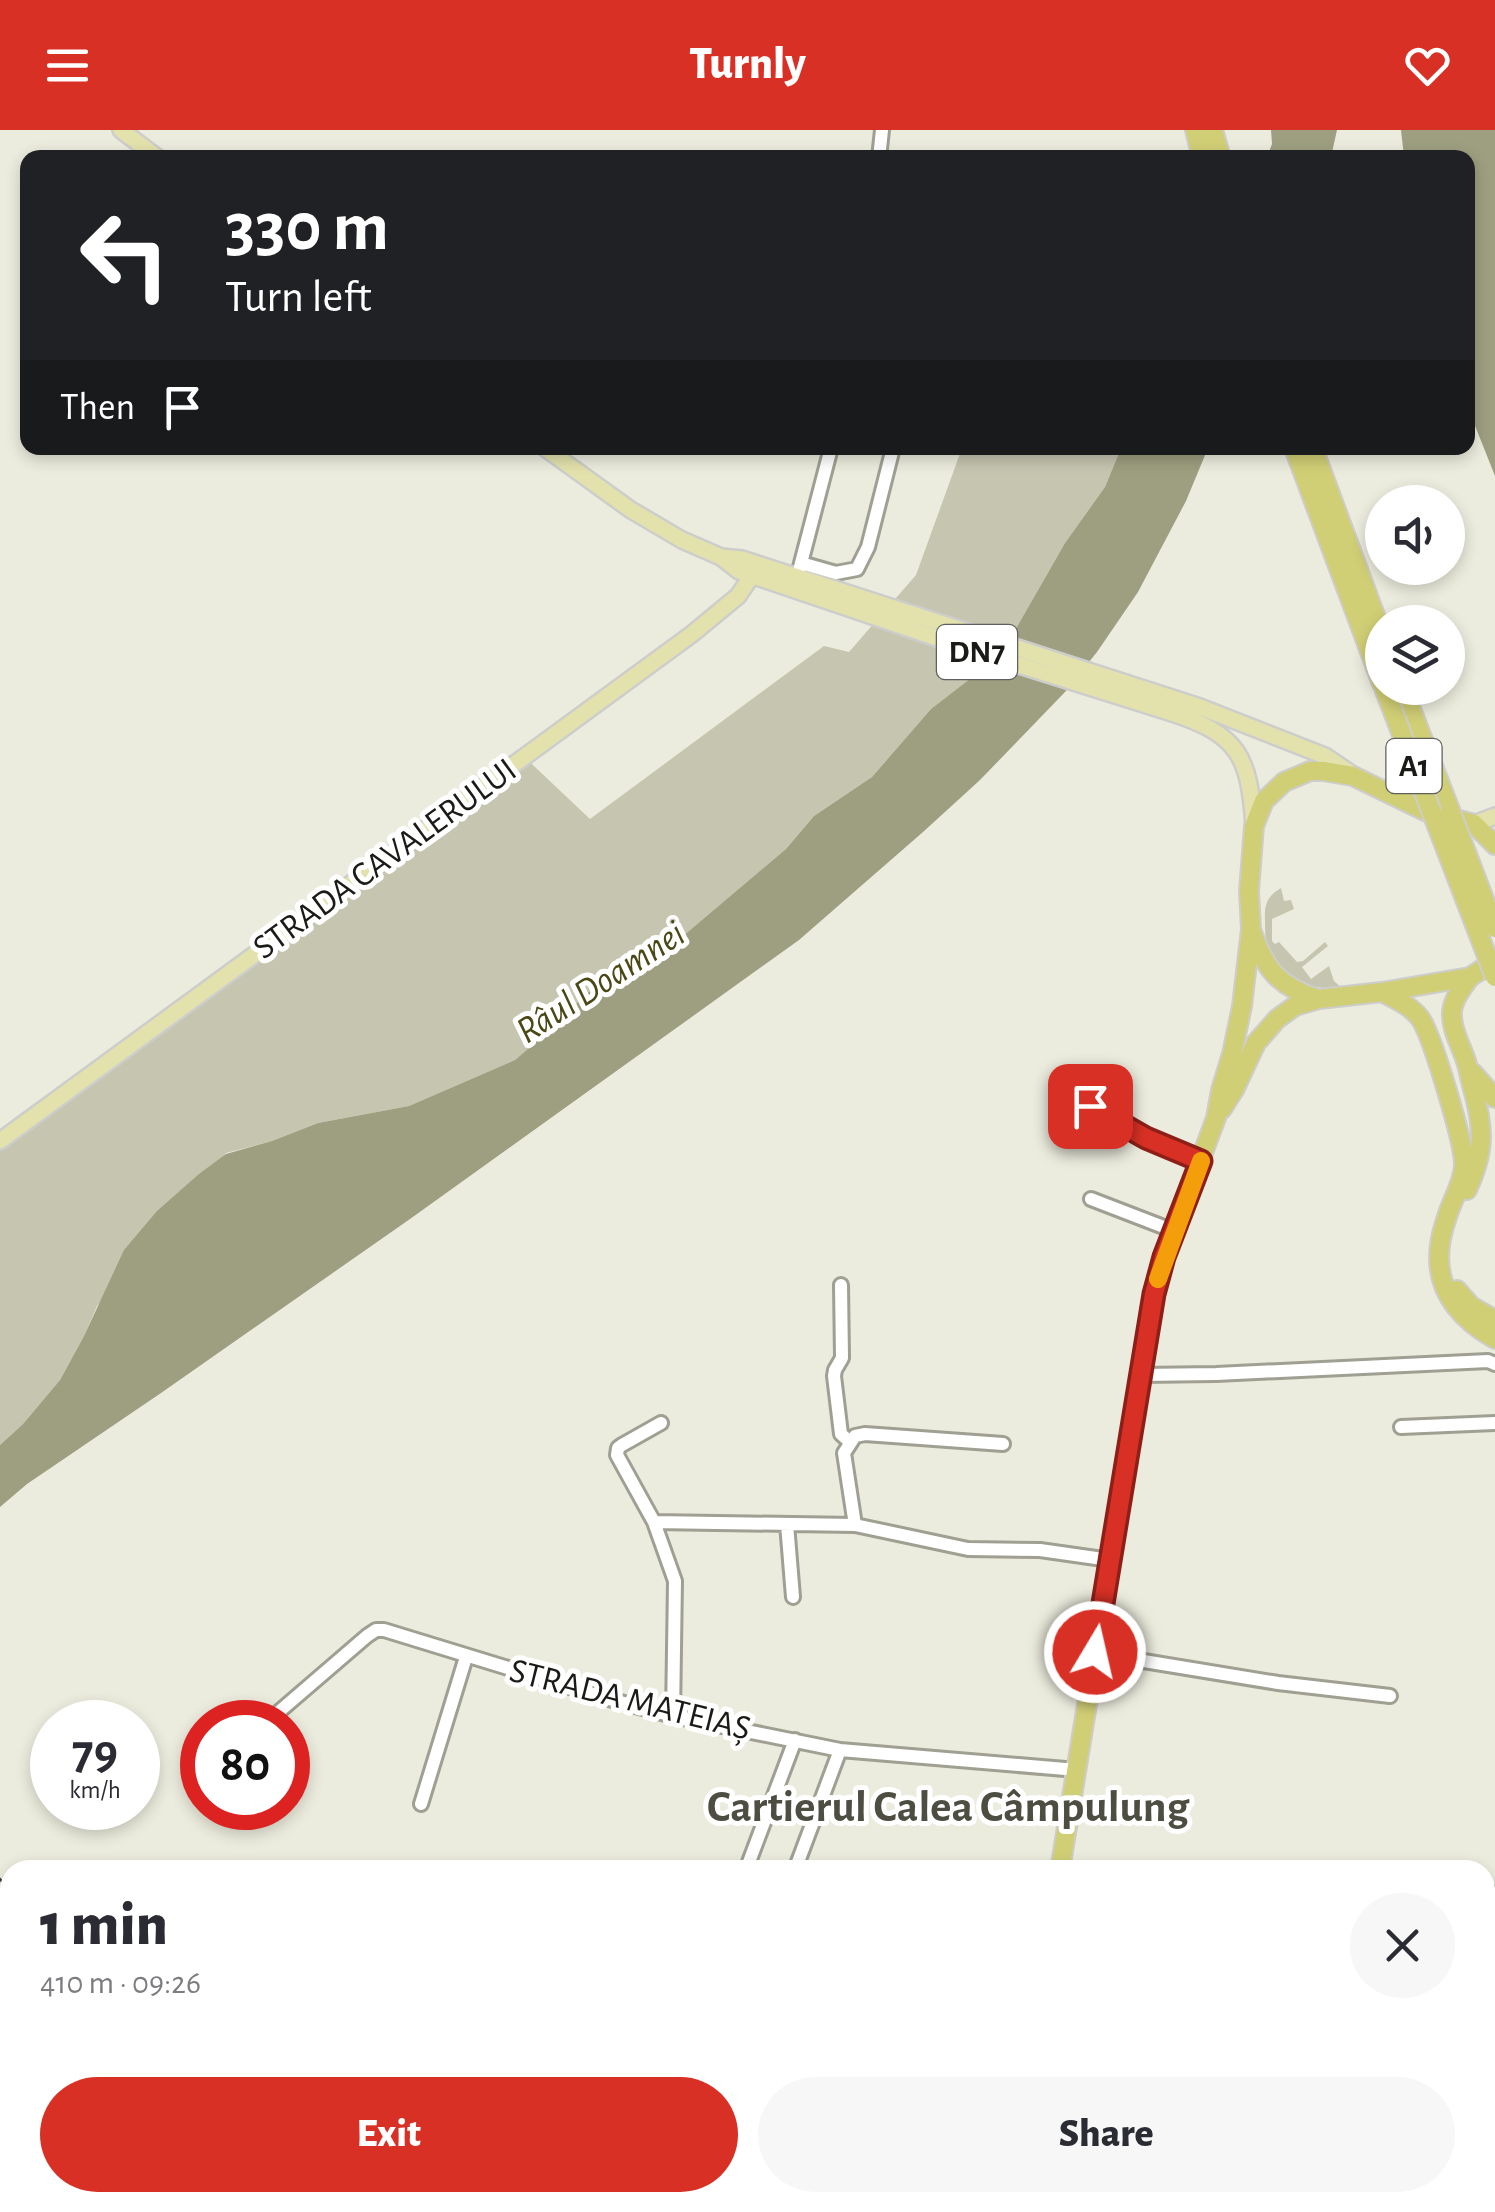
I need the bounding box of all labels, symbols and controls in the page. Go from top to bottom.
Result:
icon: menu [40,38,95,93]
icon: heart [1400,38,1455,93]
text: Turnly [689,42,806,87]
icon: left [60,190,190,320]
text: 330 m [225,193,389,263]
text: Turn left [225,275,372,320]
icon: arrive [155,380,210,435]
text: Then [60,389,135,427]
map controls [1365,485,1465,705]
button: sound [1365,485,1465,585]
button: layers [1365,605,1465,705]
road number: DN7 [937,625,1017,679]
road number: A1 [1386,739,1442,793]
street label: STRADA CAVALERULUI [247,752,523,966]
water label: Râul Doamnei [510,915,692,1051]
pin [1048,1064,1133,1149]
icon: arrive [1063,1079,1118,1134]
position arrow [1043,1600,1147,1704]
street label: STRADA MATEIAȘ [505,1653,754,1749]
speed limit sign: 80 [180,1700,310,1830]
text: 79 [72,1728,118,1778]
text: km/h [69,1778,121,1803]
district label: Cartierul Calea Câmpulung [707,1785,1190,1830]
button: close [1350,1893,1455,1998]
text: 1 min [40,1896,168,1956]
text: 410 m · 09:26 [40,1967,201,1999]
button: Exit [40,2077,738,2192]
button: Share [758,2077,1455,2192]

